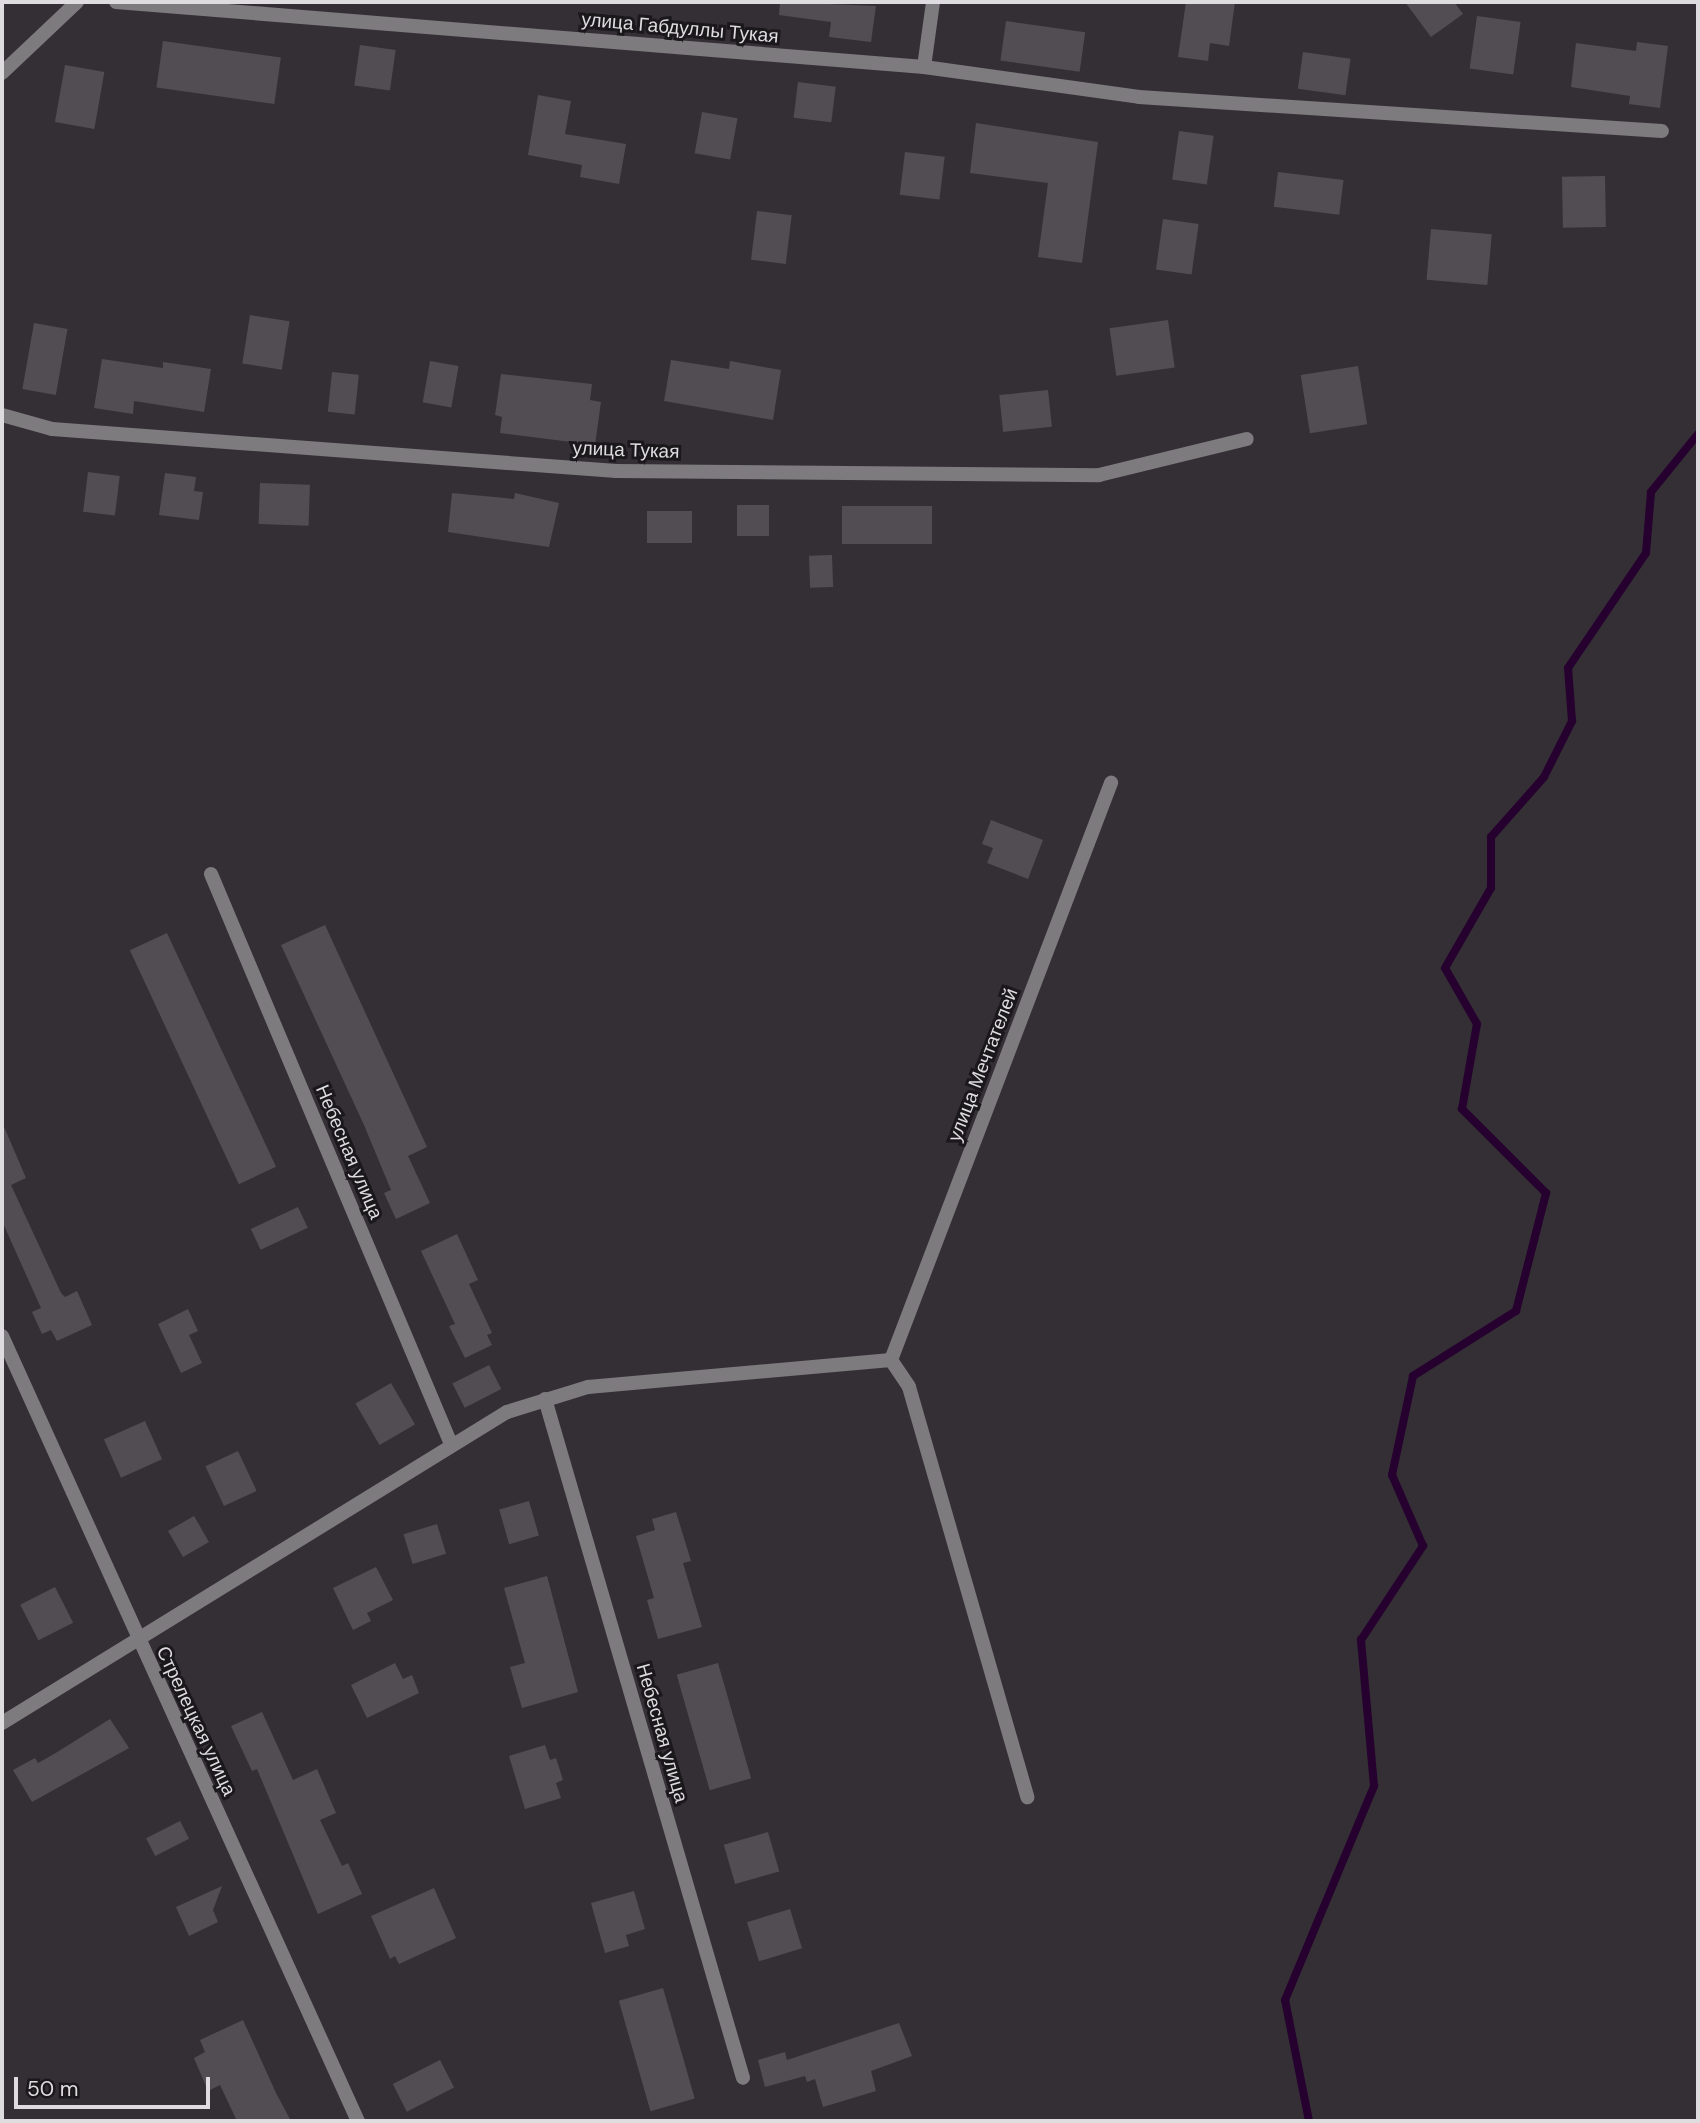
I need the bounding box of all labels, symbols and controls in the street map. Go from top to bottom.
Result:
street label: улица Габдуллы Тукая [580,8,780,48]
street label: улица Тукая [572,437,680,463]
street label: улица Мечтателей [943,985,1023,1145]
street label: Небесная улица [310,1082,388,1222]
street label: Стрелецкая улица [151,1643,241,1799]
street label: Небесная улица [631,1661,693,1805]
scale bar [18,2064,214,2108]
text: 50 m [27,2075,78,2103]

